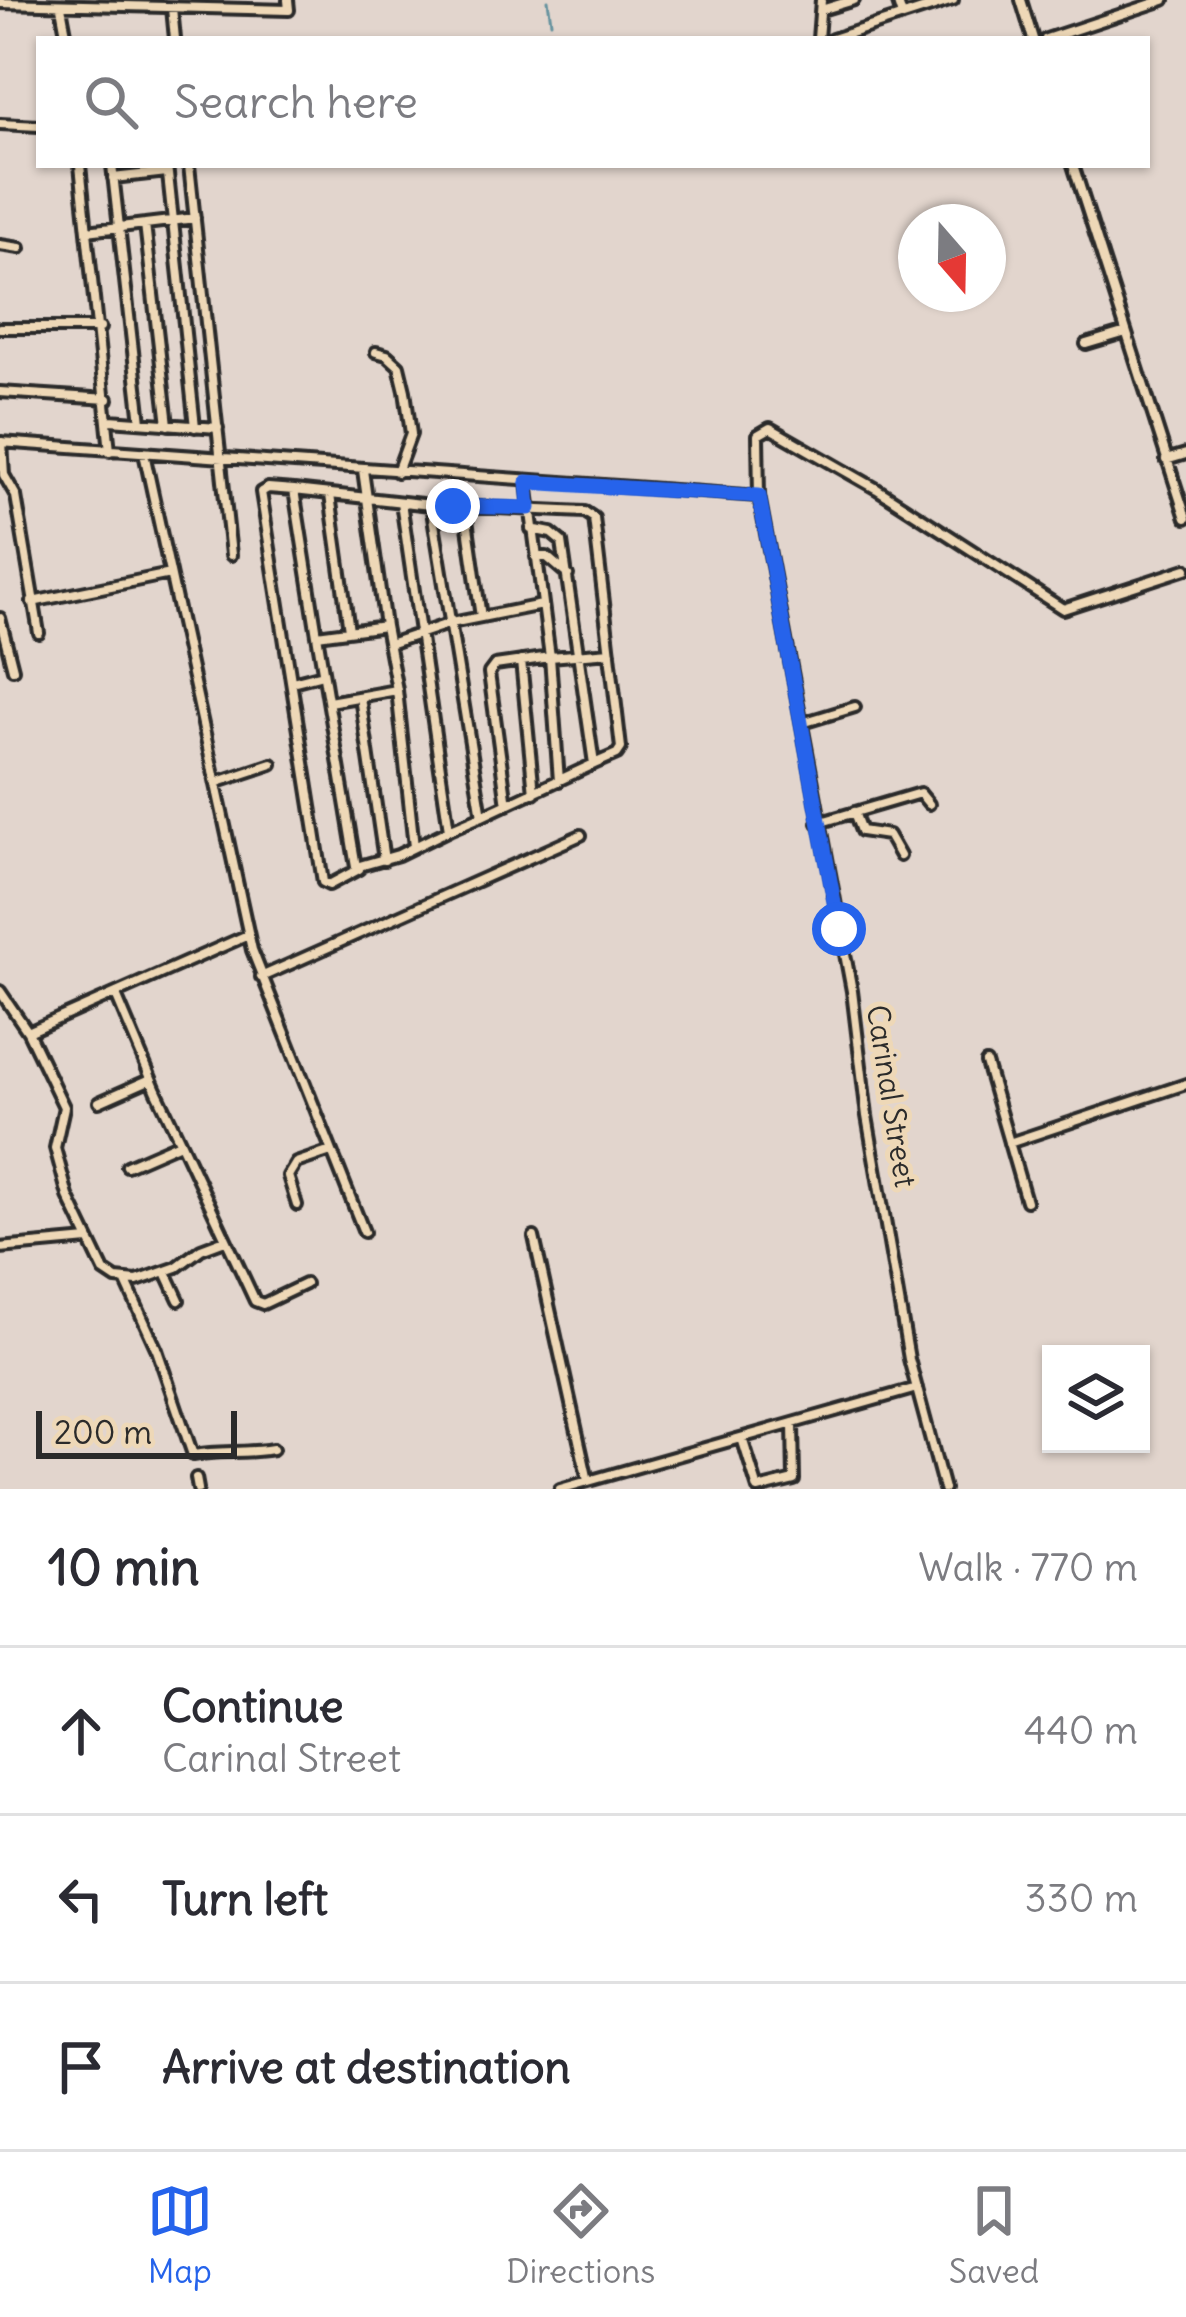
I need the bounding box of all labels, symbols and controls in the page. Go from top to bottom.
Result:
search box [36,36,1150,168]
icon: search [78,69,144,135]
text: Search here [174,74,418,130]
north arrow [898,204,1006,312]
route end [426,479,480,533]
route start [812,902,866,956]
street label: Carinal Street [859,1002,925,1190]
map controls [1042,1345,1150,1453]
button: layers [1042,1345,1150,1453]
scale bar [36,1405,237,1458]
text: 200 m [54,1411,152,1453]
text: 10 min [48,1535,200,1599]
text: Walk · 770 m [918,1543,1138,1592]
text: Continue [162,1678,344,1734]
icon: ahead [48,1698,114,1764]
text: 440 m [1024,1706,1138,1755]
text: Carinal Street [162,1734,401,1783]
icon: left [48,1866,114,1932]
text: Turn left [162,1871,328,1927]
text: 330 m [1025,1874,1138,1923]
icon: arrive [48,2034,114,2100]
text: Arrive at destination [162,2039,571,2095]
tab: Map [147,2178,213,2292]
tab: Directions [506,2178,655,2292]
tab: Saved [949,2178,1039,2292]

